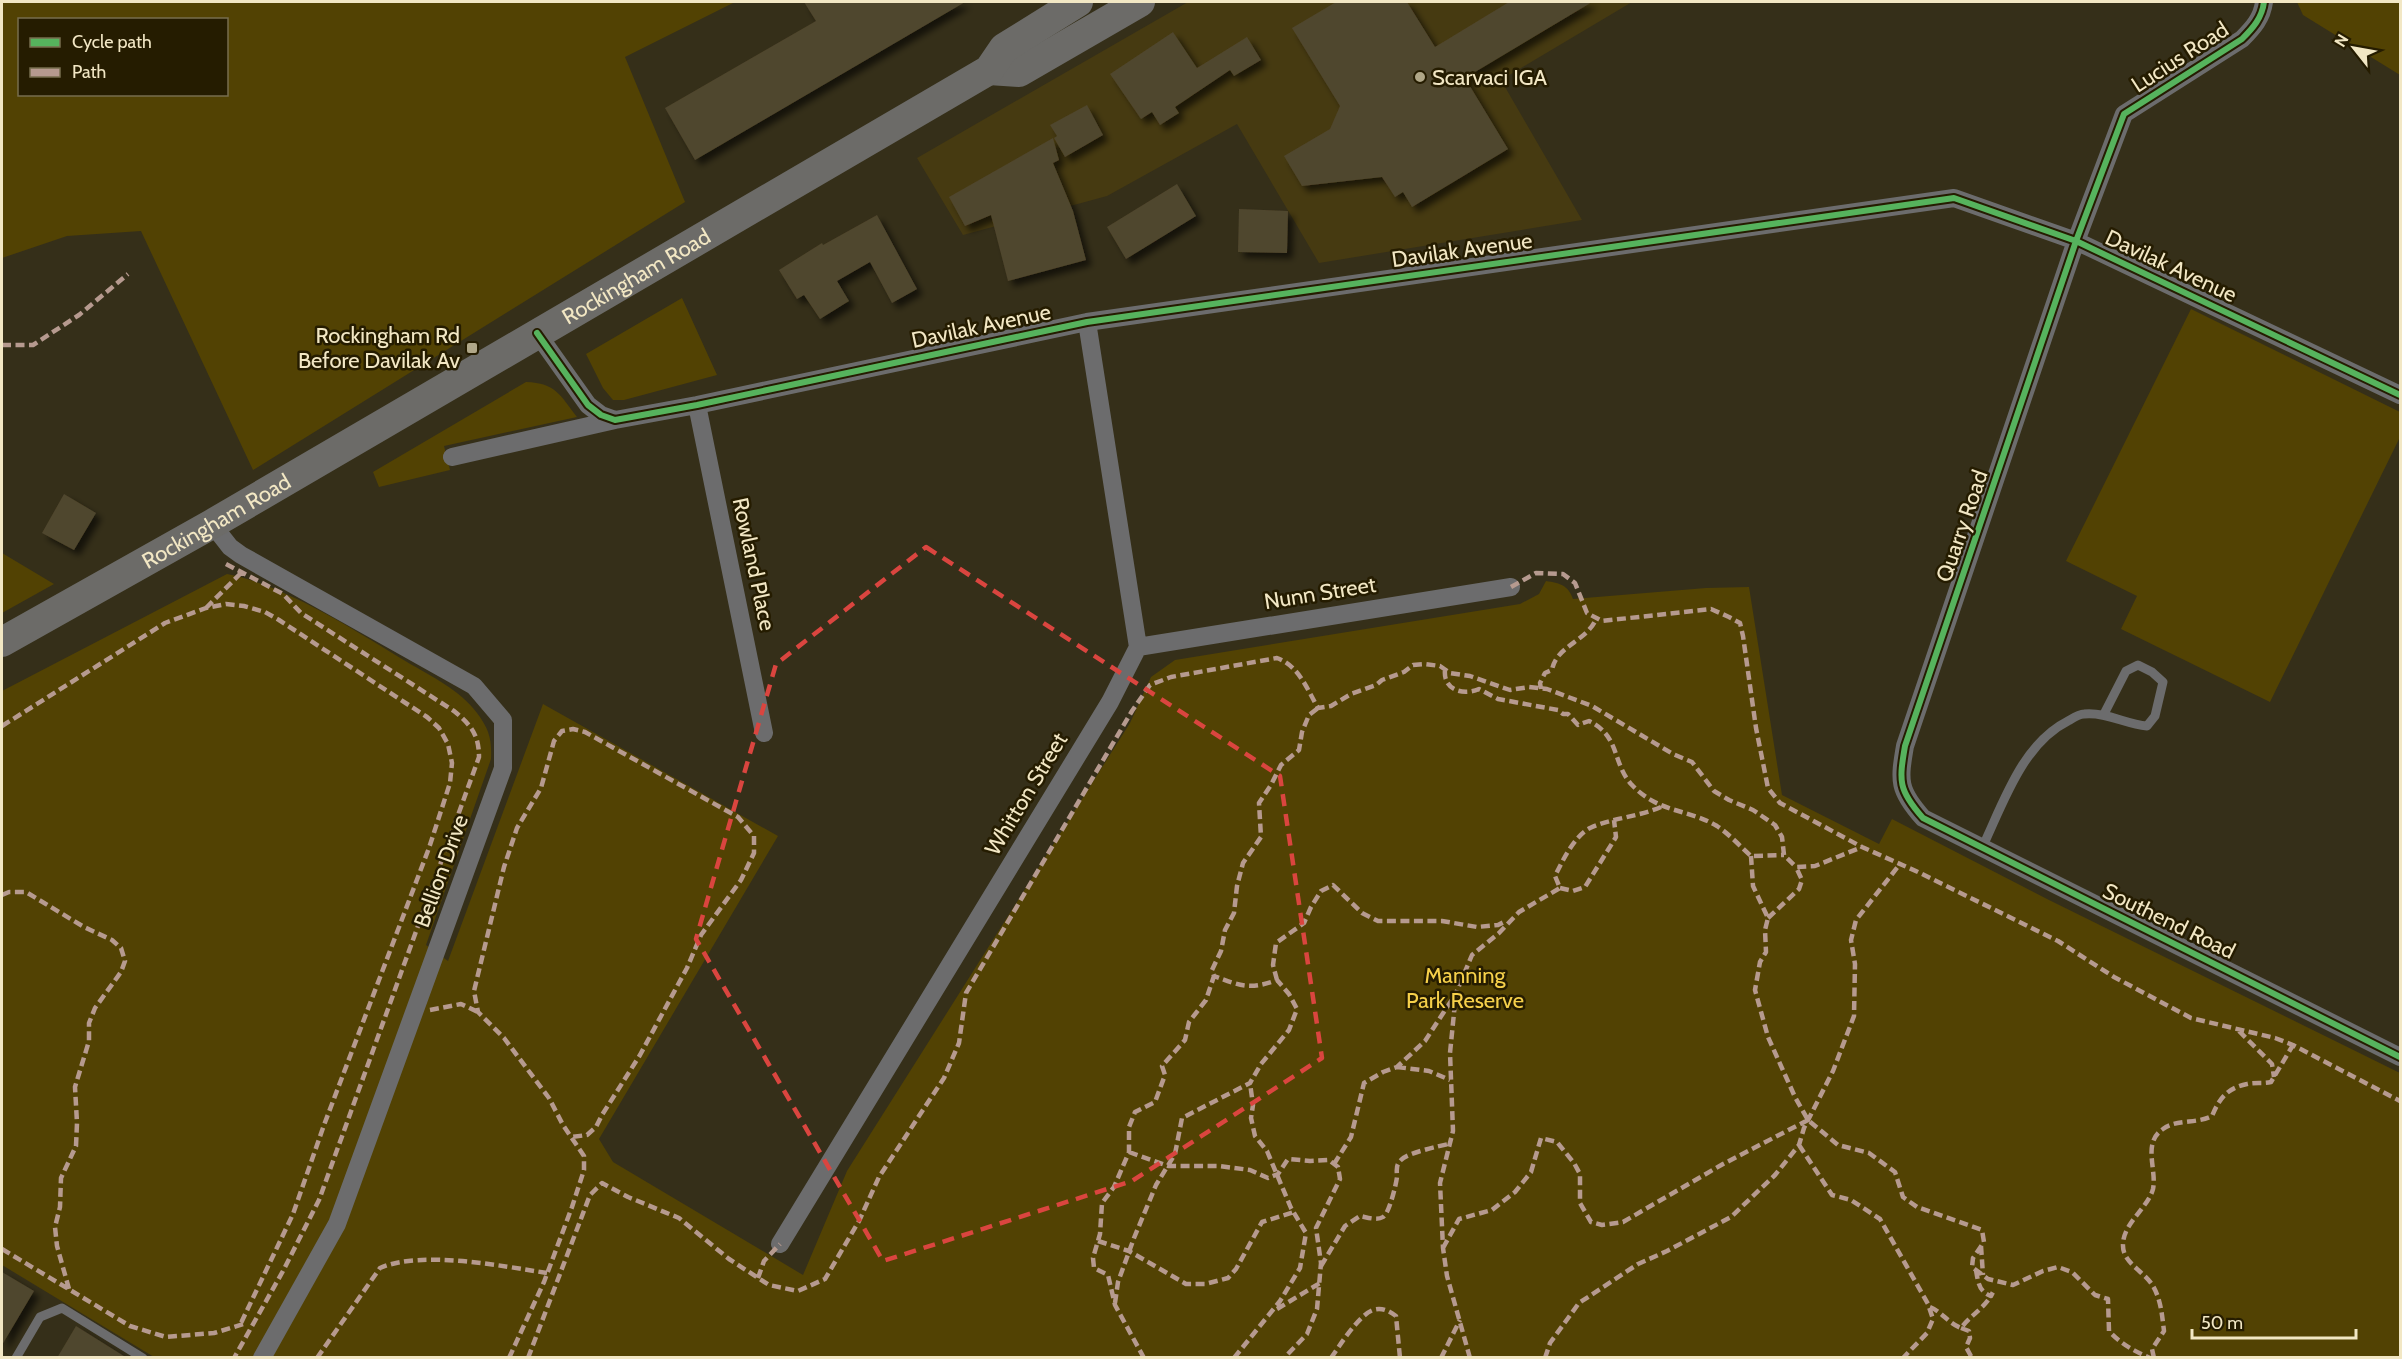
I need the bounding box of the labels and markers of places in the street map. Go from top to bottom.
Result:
place label: Scarvaci IGA [1432,64,1548,91]
marker: Scarvaci IGA [1413,70,1427,84]
place label: Rockingham Rd Before Davilak Av [298,322,460,374]
marker: Rockingham Rd Before Davilak Av [465,341,479,355]

